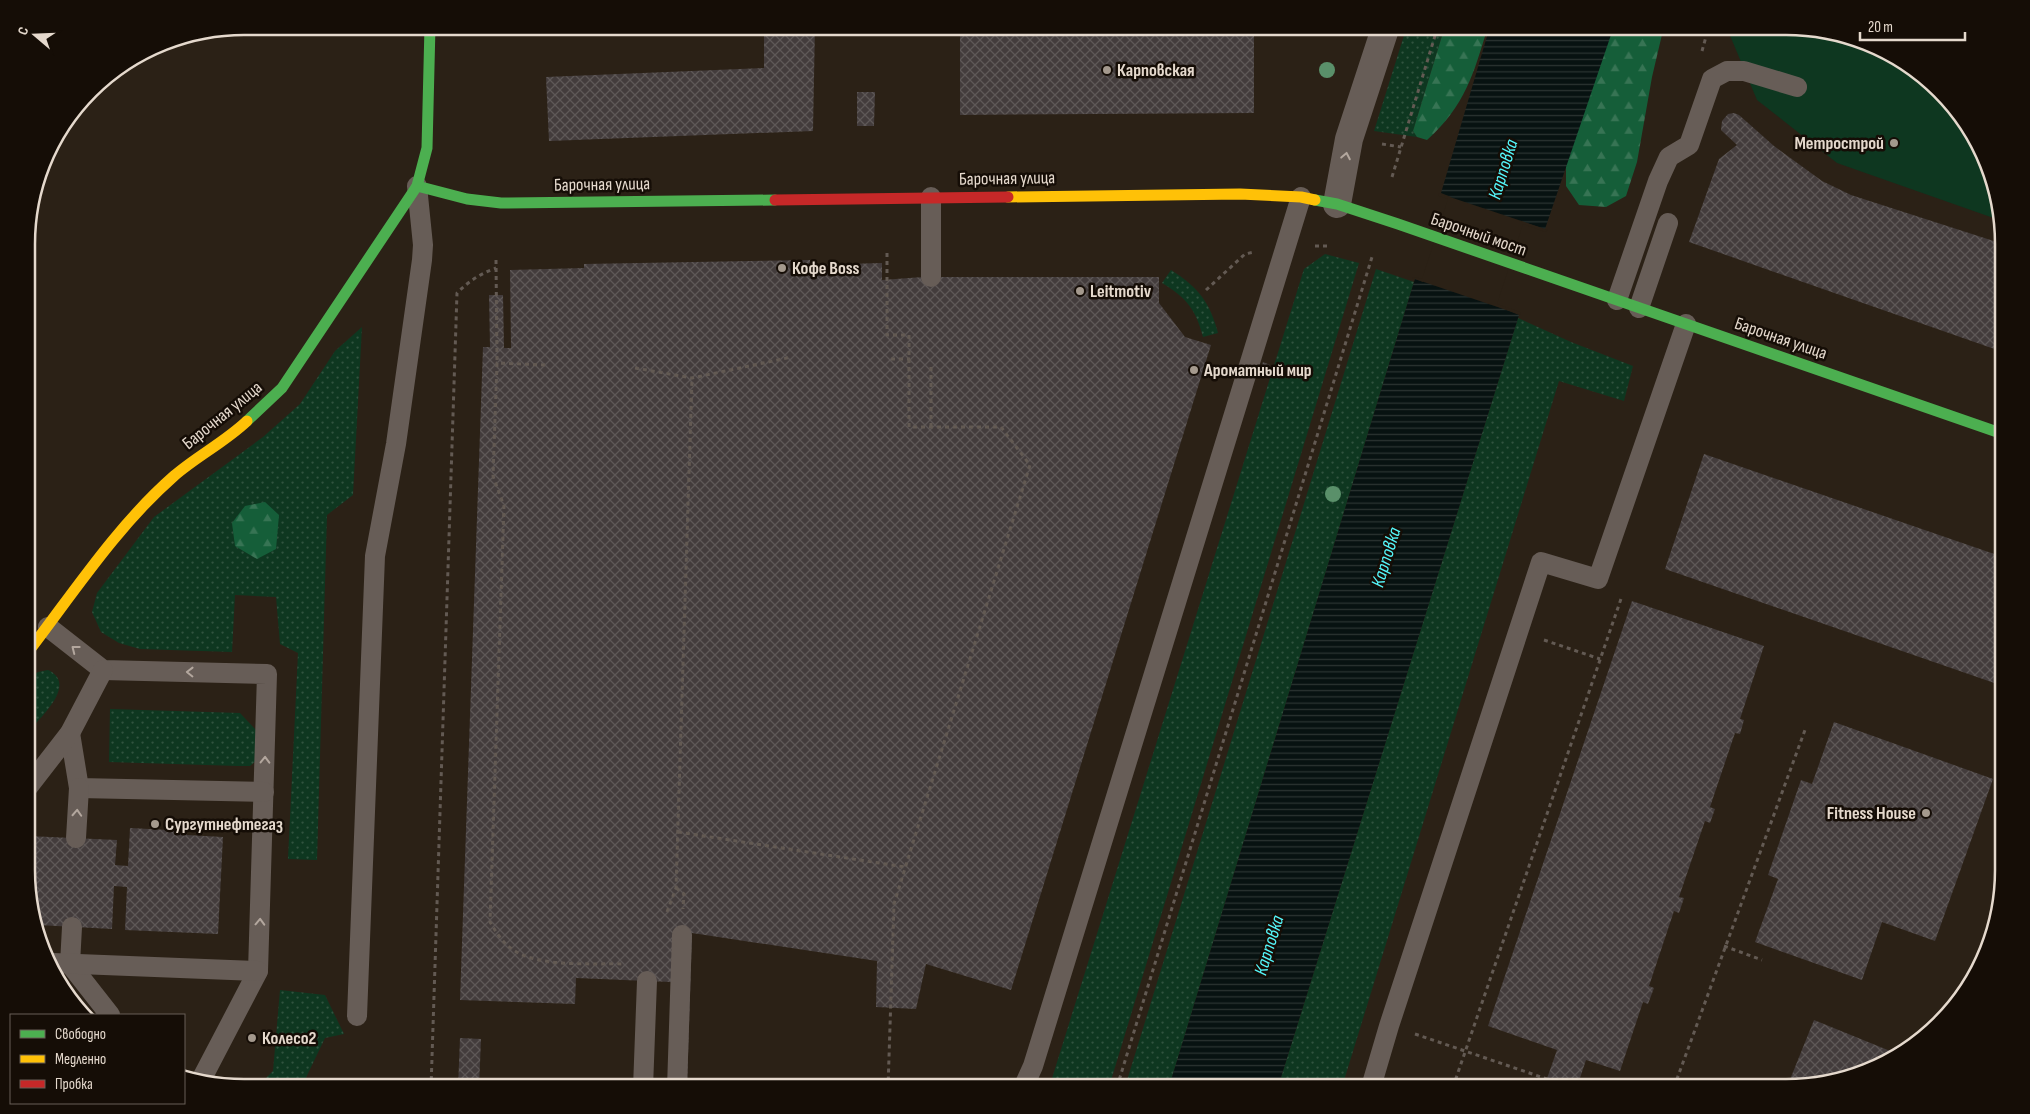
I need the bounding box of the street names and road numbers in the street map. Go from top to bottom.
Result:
street label: Барочная улица [959,167,1055,190]
street label: Барочная улица [554,173,650,196]
street label: Барочный мост [1428,208,1529,261]
street label: Барочная улица [1732,313,1830,364]
street label: Барочная улица [178,377,266,454]

